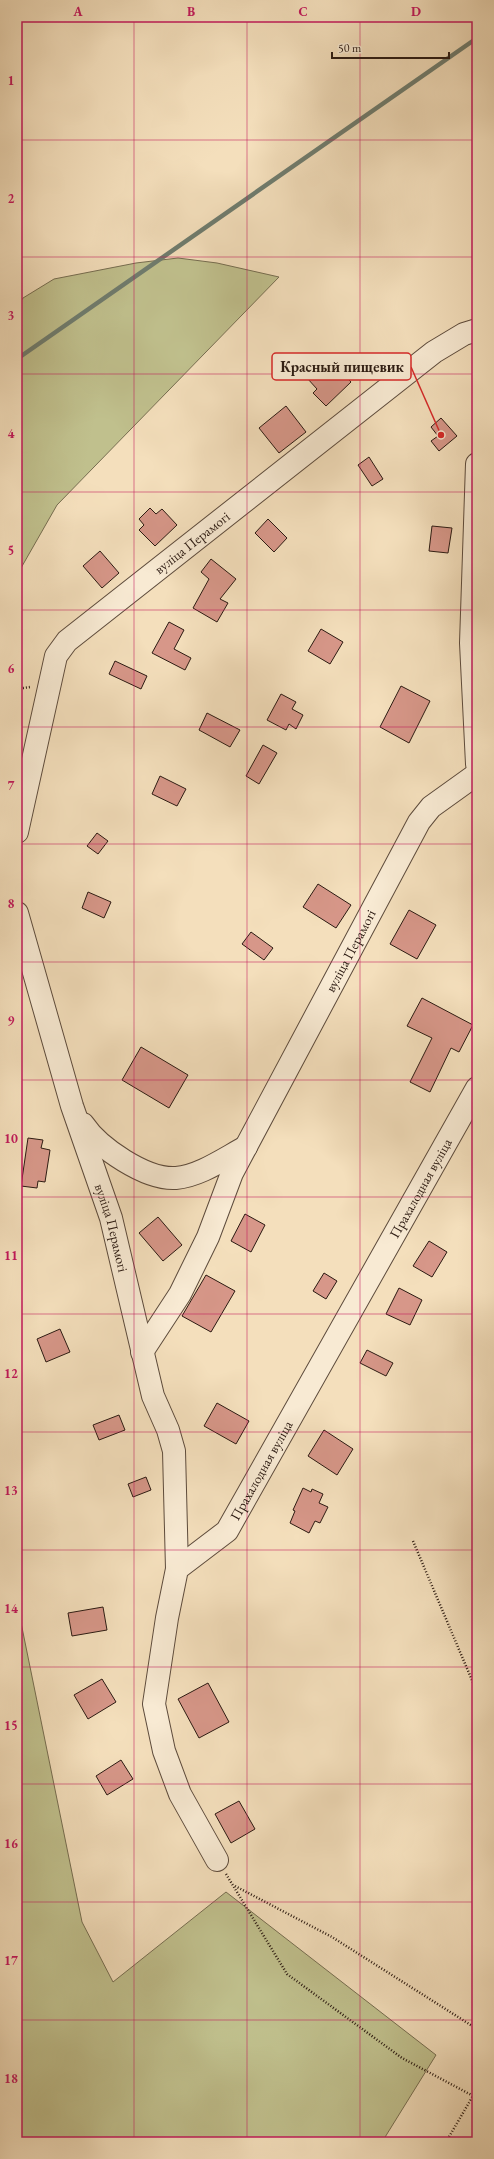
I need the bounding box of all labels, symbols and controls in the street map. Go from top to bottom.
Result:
text: A [72,3,83,20]
text: B [187,3,195,20]
text: C [298,3,308,20]
text: D [411,3,421,20]
scale bar [332,34,449,60]
text: 50 m [338,40,362,56]
text: 1 [8,72,15,89]
text: 2 [8,190,15,207]
text: 3 [8,307,15,324]
callout: Красный пищевик [272,353,411,380]
text: Красный пищевик [280,357,404,376]
text: 4 [8,425,15,442]
street label: вуліца Перамогі [151,507,234,578]
text: 5 [8,542,14,559]
text: 6 [8,660,15,677]
text: 7 [8,777,15,794]
text: 8 [8,895,15,912]
street label: вуліца Перамогі [321,906,380,995]
text: 9 [8,1012,15,1029]
text: 10 [4,1130,18,1147]
street label: Прахалодная вуліца [385,1135,456,1241]
street label: вуліца Перамогі [91,1181,133,1274]
text: 11 [4,1247,18,1264]
text: 12 [4,1365,18,1382]
street label: Прахалодная вуліца [226,1417,297,1523]
text: 13 [4,1482,18,1499]
text: 14 [4,1600,18,1617]
text: 15 [4,1717,18,1734]
text: 16 [4,1835,18,1852]
text: 17 [4,1952,18,1969]
text: 18 [4,2070,18,2087]

